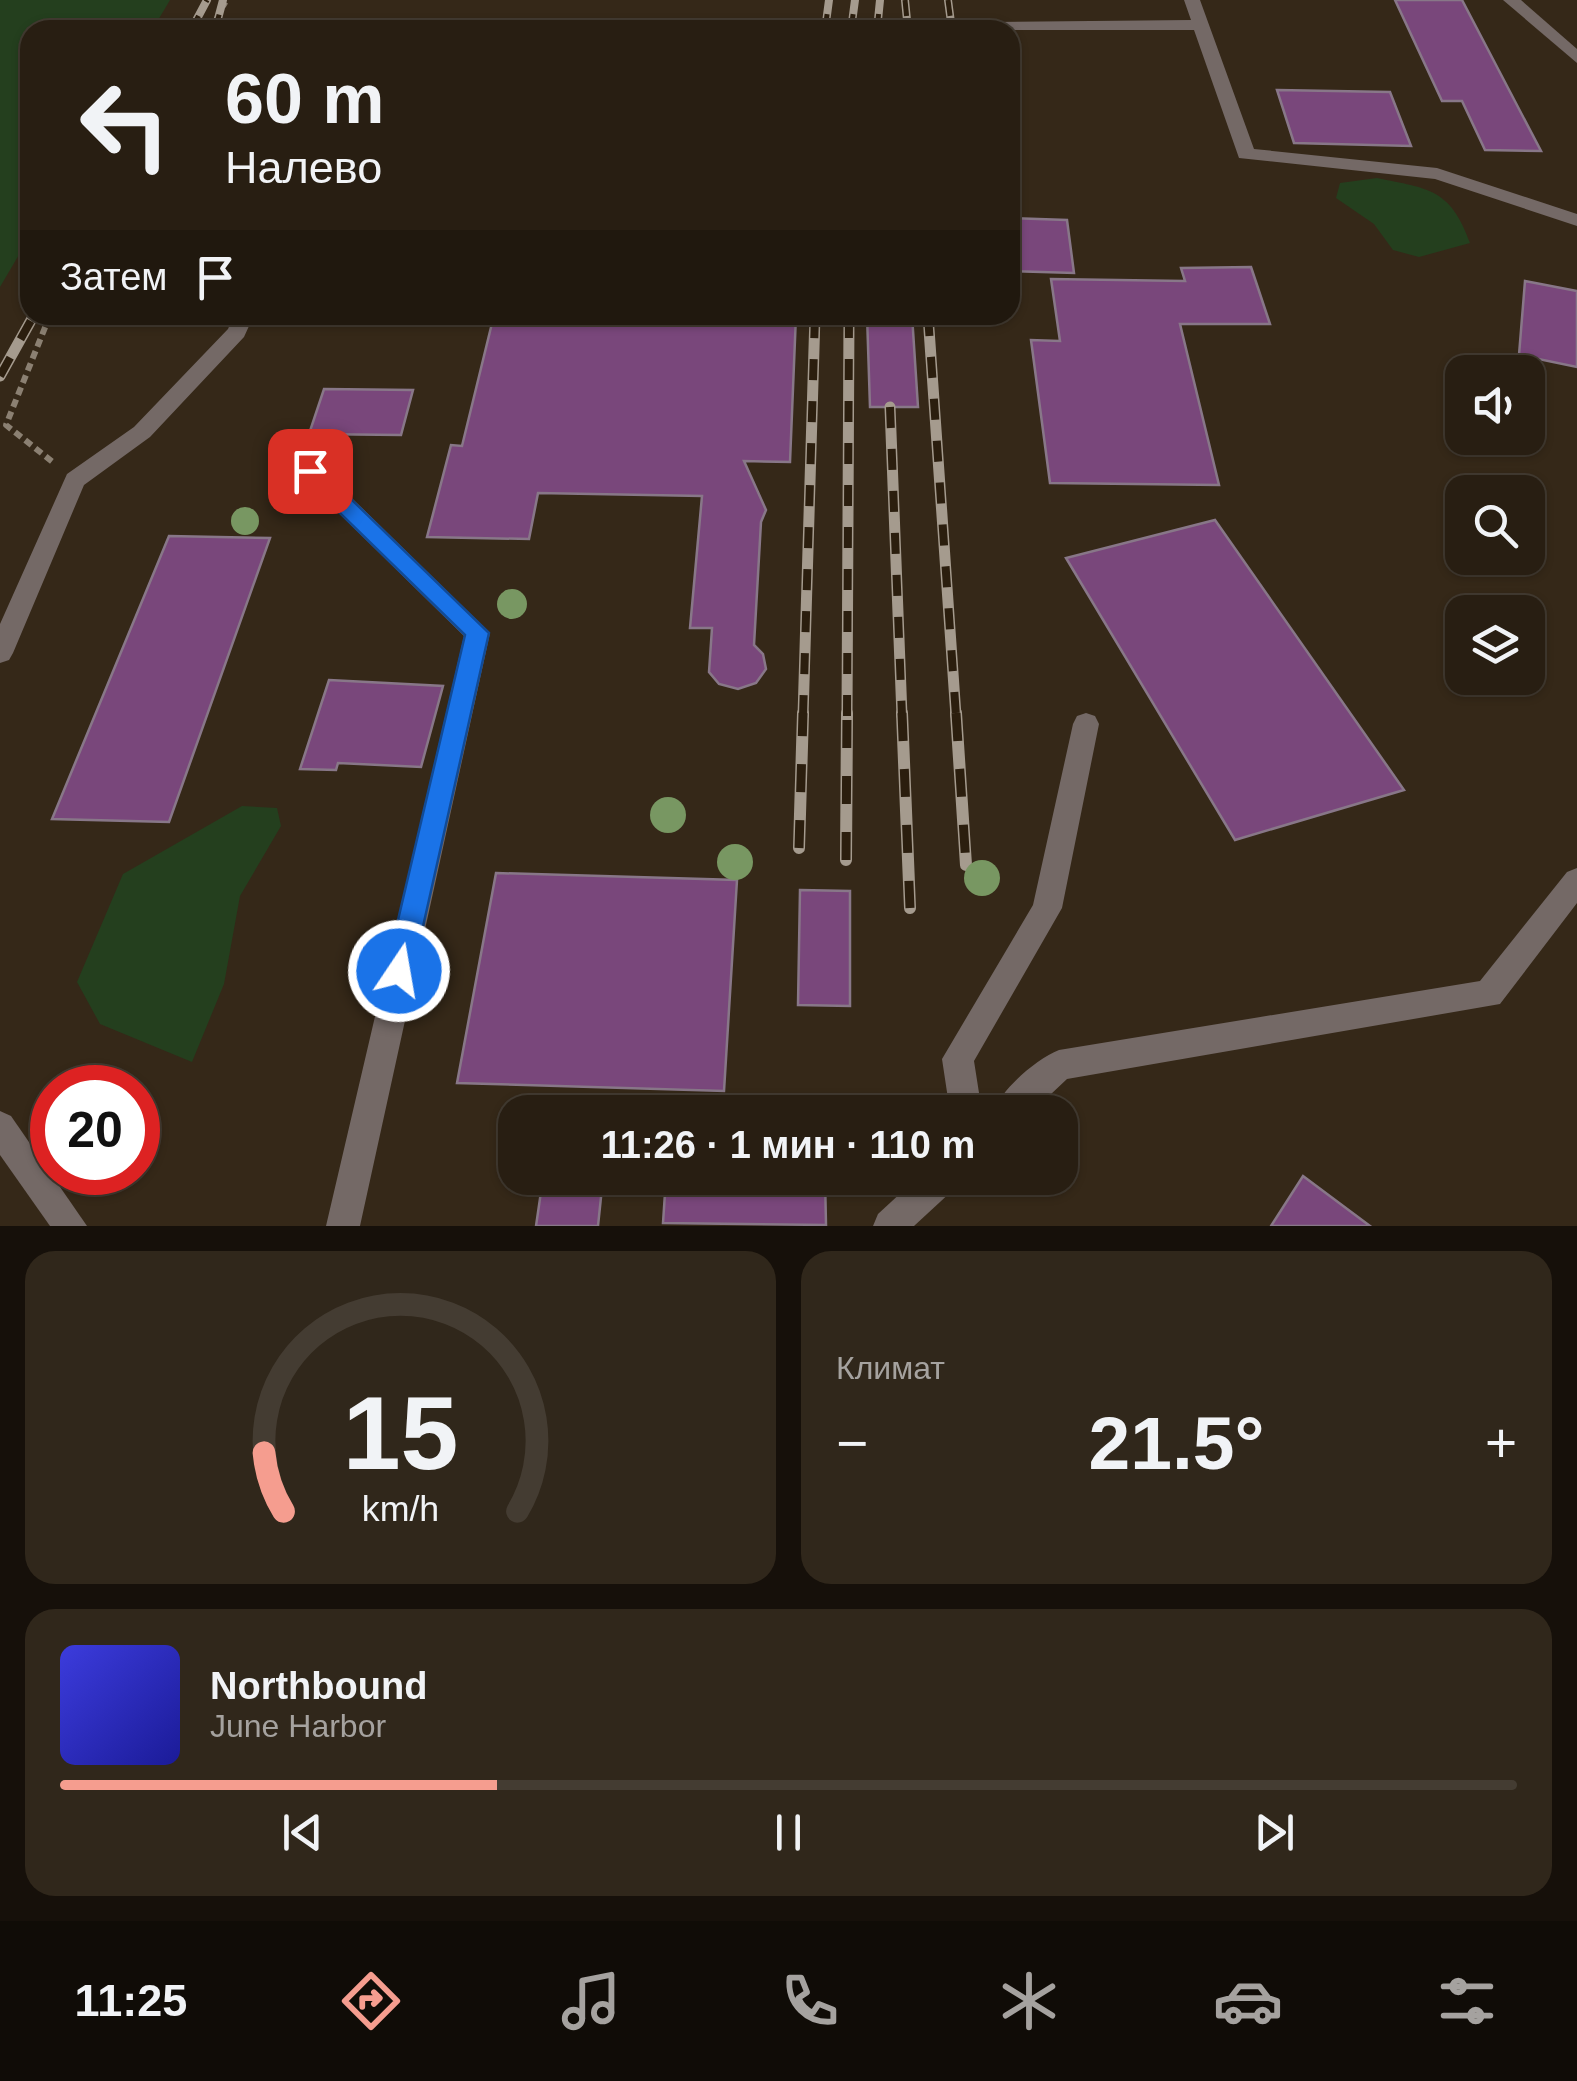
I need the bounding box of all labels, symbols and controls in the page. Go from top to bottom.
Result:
icon: left [60,60,190,190]
text: 60 m [225,60,385,138]
text: Налево [225,142,382,193]
icon: arrive [188,250,243,305]
text: Затем [60,256,168,298]
map controls [1445,355,1545,695]
button: sound [1445,355,1545,455]
pin [268,429,353,514]
icon: arrive [283,444,338,499]
button: search [1445,475,1545,575]
button: layers [1445,595,1545,695]
position arrow [347,919,451,1023]
speed limit sign: 20 [30,1065,160,1195]
text: 11:26 · 1 мин · 110 m [601,1124,975,1166]
text: Климат [836,1350,945,1386]
text: 15 [343,1375,458,1491]
text: 21.5° [1089,1401,1264,1485]
text: − [836,1412,868,1474]
text: + [1485,1412,1517,1474]
text: km/h [362,1489,439,1529]
text: Northbound [210,1665,427,1707]
text: June Harbor [210,1708,386,1744]
icon: previous [275,1805,330,1860]
icon: pause [761,1805,816,1860]
icon: next [1247,1805,1302,1860]
icon: directions [336,1966,406,2036]
icon: music [556,1966,626,2036]
icon: phone [775,1966,845,2036]
icon: climate [994,1966,1064,2036]
icon: car [1213,1966,1283,2036]
icon: filters [1432,1966,1502,2036]
text: 11:25 [75,1975,187,2026]

